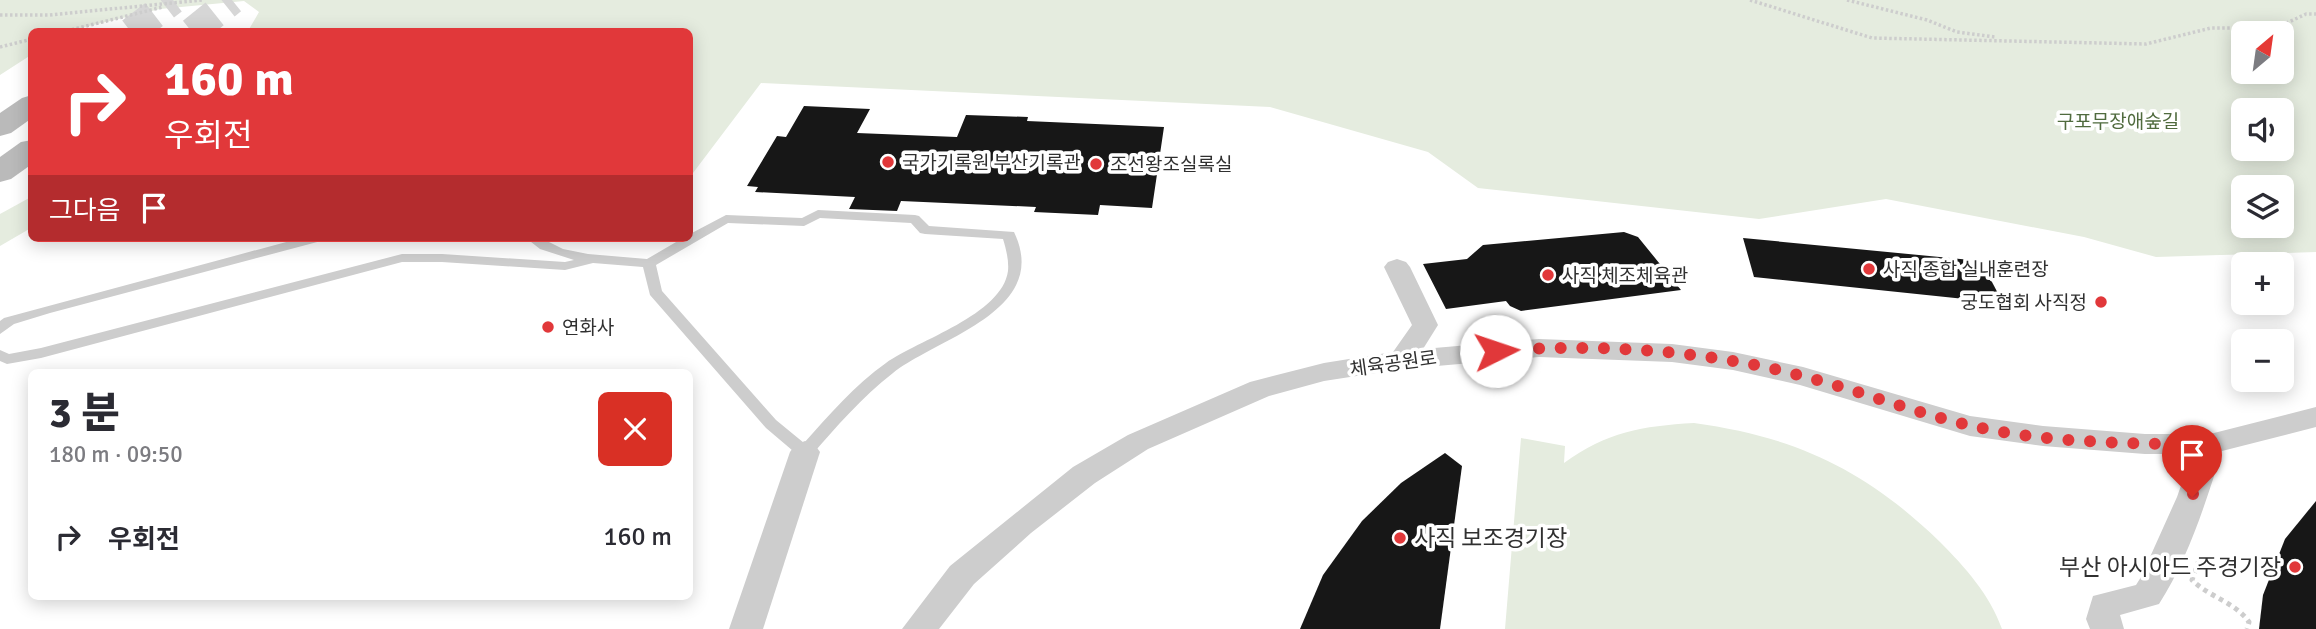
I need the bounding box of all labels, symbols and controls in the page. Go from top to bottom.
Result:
north arrow [2231,21,2294,84]
map controls [2231,21,2294,392]
text: 160 m [164,49,294,109]
icon: right [49,56,140,147]
button: sound [2231,98,2294,161]
park label: 구포무장애숲길 [2057,110,2179,134]
text: 우회전 [164,116,252,155]
place label: 국가기록원 부산기록관 [902,151,1081,175]
place label: 조선왕조실록실 [1110,153,1232,177]
marker: 국가기록원 부산기록관 [880,154,896,170]
marker: 조선왕조실록실 [1088,156,1104,172]
button: layers [2231,175,2294,238]
icon: arrive [135,189,173,227]
text: 그다음 [49,195,121,227]
button: + [2231,252,2294,315]
place label: 사직 종합 실내훈련장 [1883,258,2049,282]
marker: 사직 종합 실내훈련장 [1861,261,1877,277]
place label: 사직 체조체육관 [1562,264,1689,288]
marker: 사직 체조체육관 [1540,267,1556,283]
place label: 궁도협회 사직정 [1960,291,2087,315]
marker: 궁도협회 사직정 [2093,294,2109,310]
position arrow [1459,314,1533,388]
place label: 연화사 [562,316,614,340]
marker: 연화사 [540,319,556,335]
button: − [2231,329,2294,392]
street label: 체육공원로 [1348,346,1438,382]
text: 3 분 [49,388,120,439]
button: close [598,392,672,466]
pin [2162,425,2222,497]
icon: arrive [2173,436,2211,474]
text: 180 m · 09:50 [49,440,183,469]
icon: right [49,518,87,556]
text: 160 m [603,521,672,553]
text: 우회전 [108,524,180,556]
place label: 사직 보조경기장 [1414,524,1567,553]
marker: 사직 보조경기장 [1392,530,1408,546]
place label: 부산 아시아드 주경기장 [2059,553,2281,582]
marker: 부산 아시아드 주경기장 [2287,559,2303,575]

